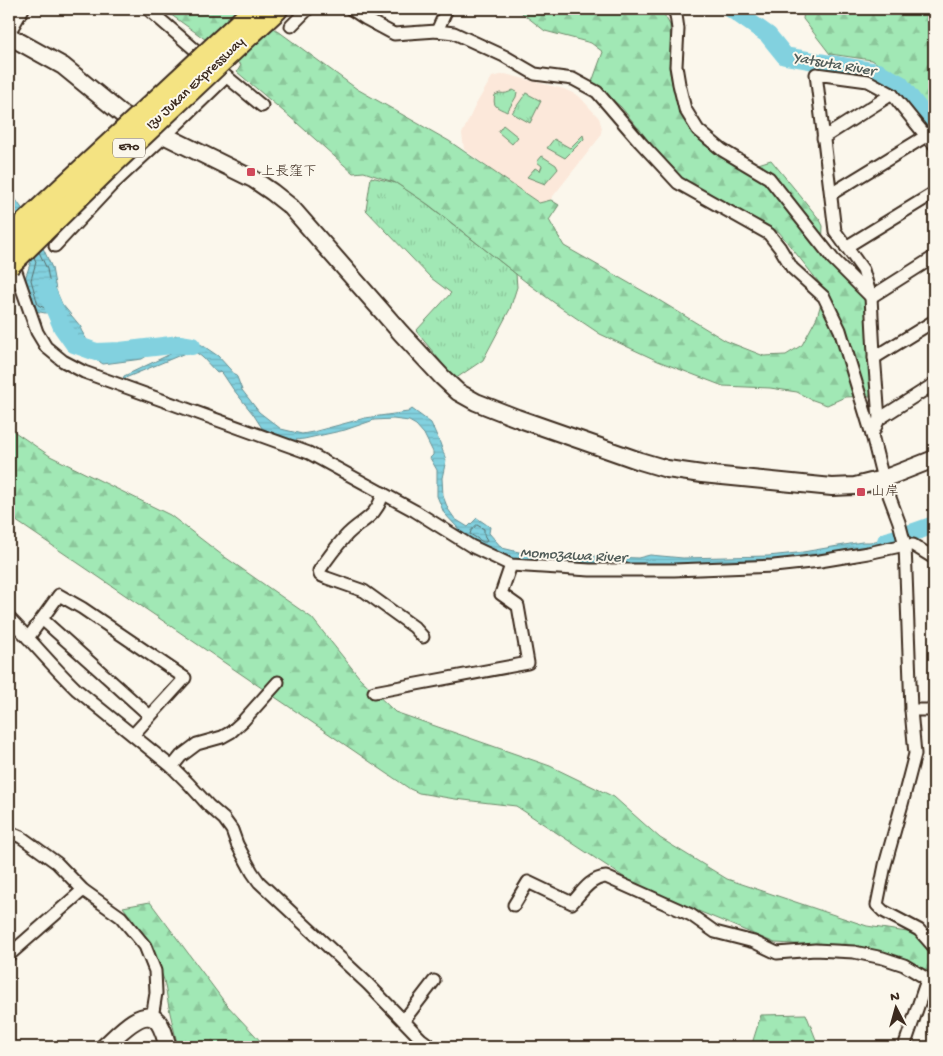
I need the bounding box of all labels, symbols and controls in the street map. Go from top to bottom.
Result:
street label: Izu Jukan Expressway [143,34,249,134]
water label: Yatsuta River [792,49,879,82]
road number: E70 [113,138,145,158]
place label: 上長窪下 [261,164,317,181]
marker: 上長窪下 [245,166,257,178]
place label: 山岸 [871,484,899,501]
marker: 山岸 [855,486,867,498]
water label: Momozawa River [520,544,629,568]
north arrow [870,984,920,1034]
text: N [889,989,900,1006]

